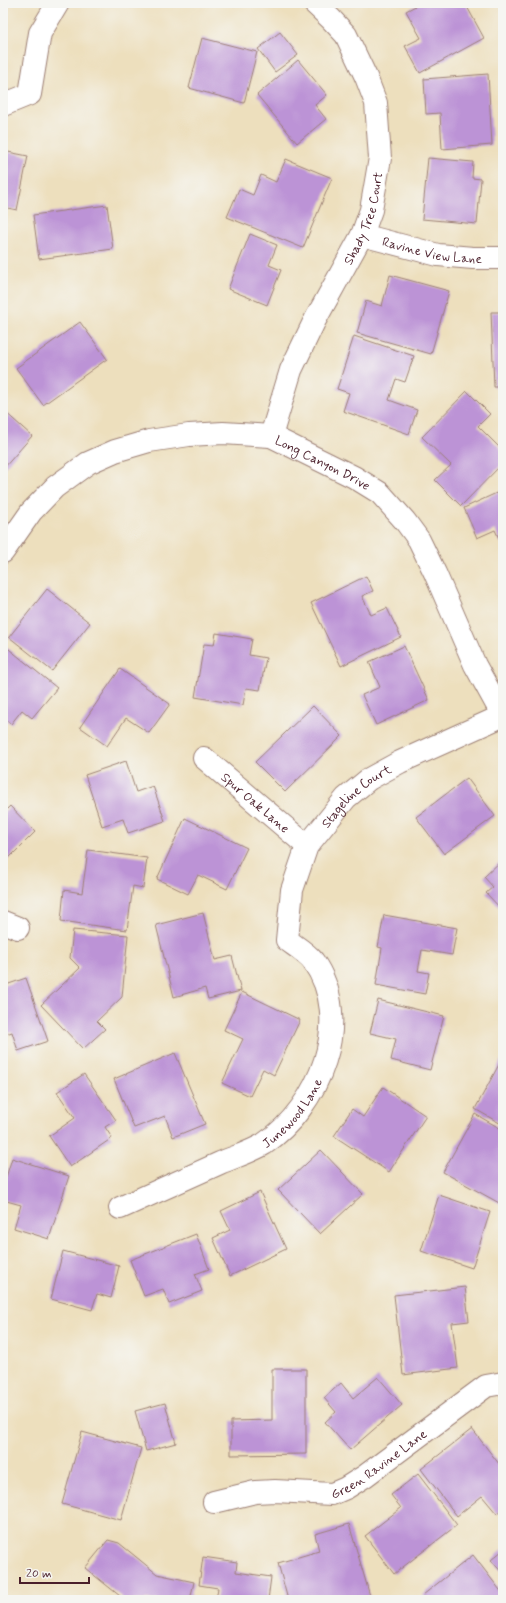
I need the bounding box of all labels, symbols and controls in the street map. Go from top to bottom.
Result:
street label: Shady Tree Court [340,171,387,268]
street label: Ravine View Lane [380,234,482,268]
street label: Long Canyon Drive [272,432,373,495]
street label: Stageline Court [318,761,395,832]
street label: Spur Oak Lane [217,769,293,837]
street label: Junewood Lane [259,1076,327,1153]
street label: Green Ravine Lane [329,1426,431,1503]
scale bar [20,1559,89,1585]
text: 20 m [26,1566,52,1582]

